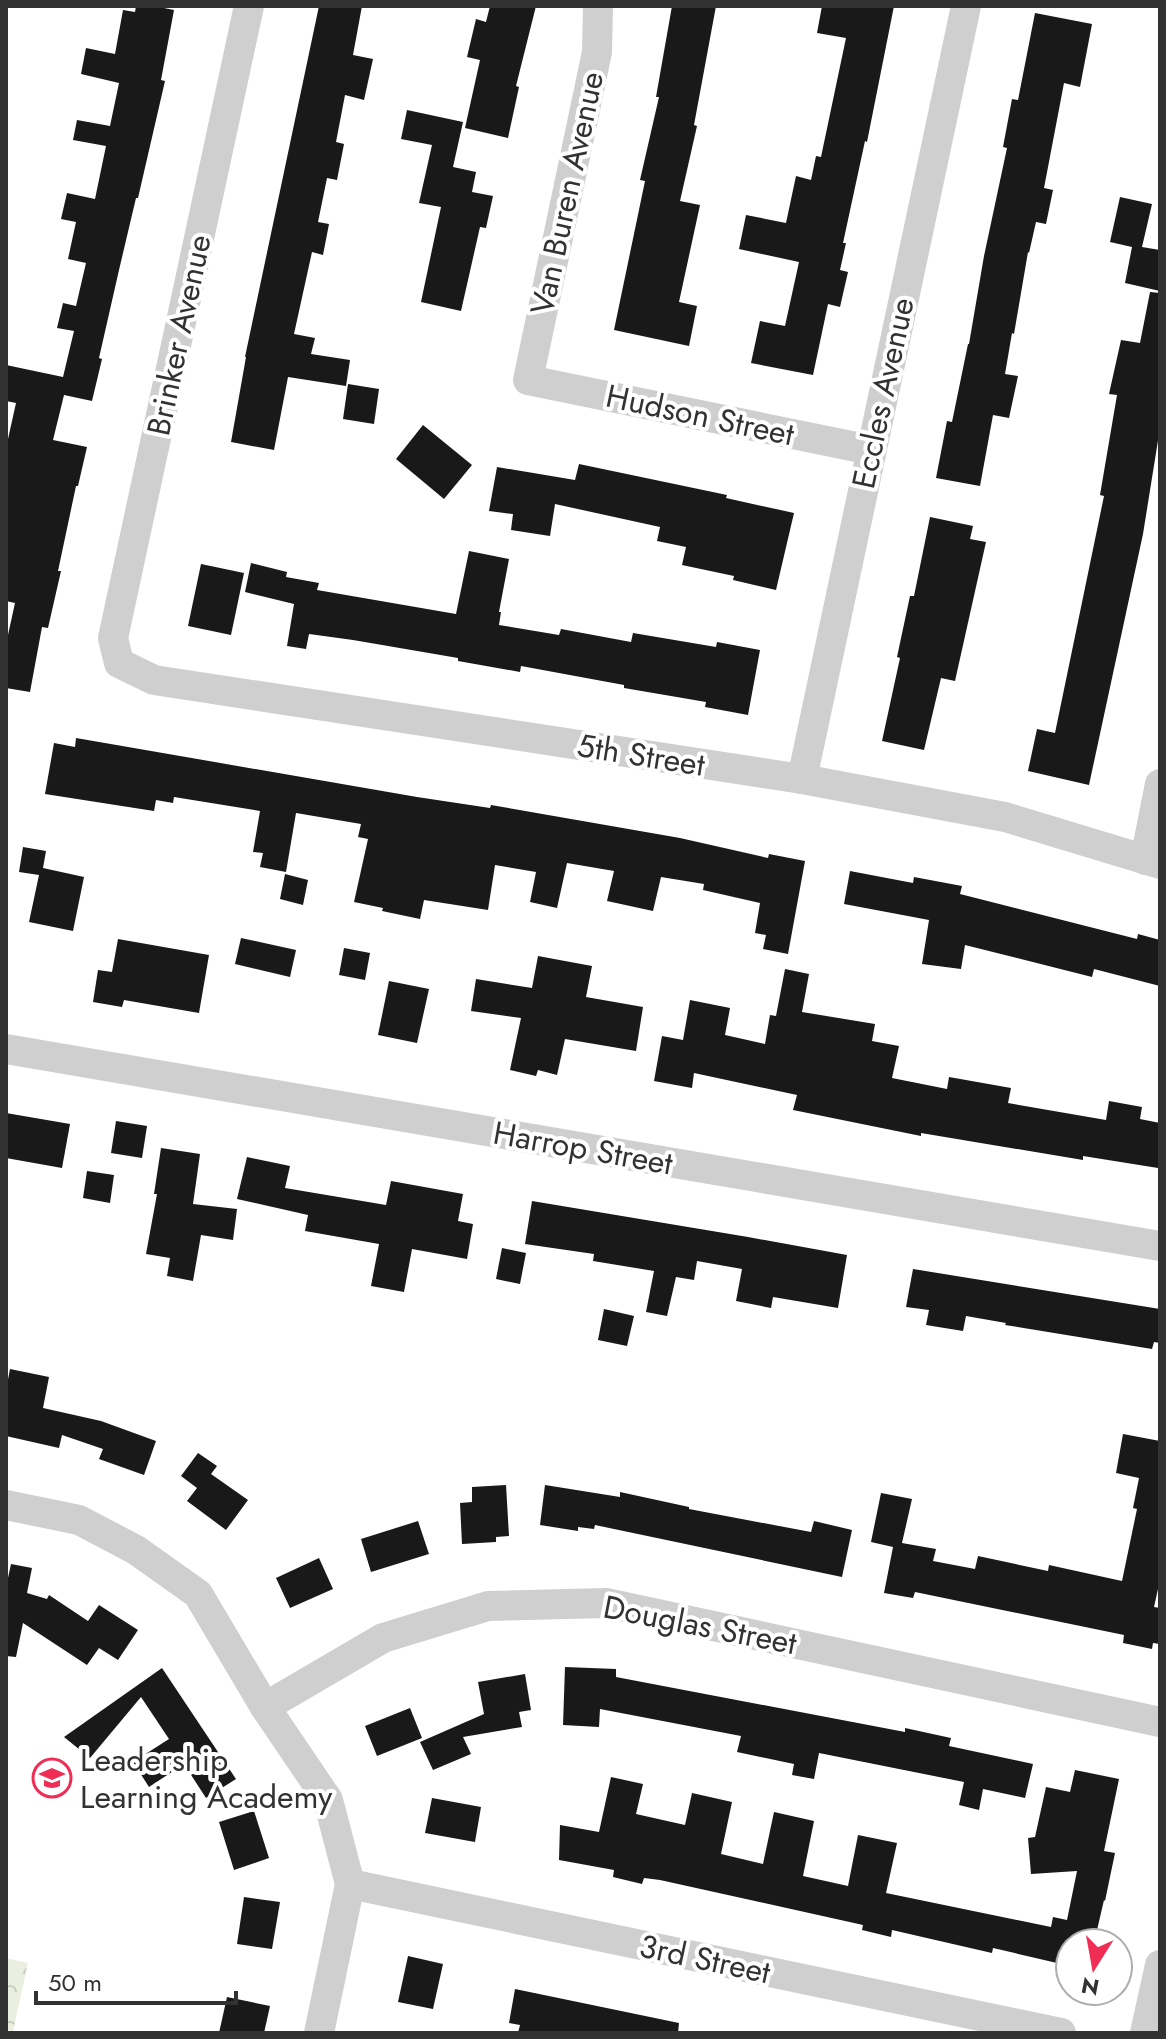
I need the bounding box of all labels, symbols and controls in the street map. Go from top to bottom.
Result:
street label: Van Buren Avenue [519,67,615,319]
street label: Brinker Avenue [135,230,223,440]
street label: Eccles Avenue [840,293,926,493]
street label: Hudson Street [602,373,799,457]
street label: 5th Street [574,722,708,788]
street label: Harrop Street [490,1110,677,1186]
street label: Douglas Street [599,1584,801,1666]
place label: Leadership Learning Academy [80,1737,333,1820]
school or university icon: Leadership Learning Academy [31,1757,73,1799]
street label: 3rd Street [635,1923,775,1995]
north arrow [1054,1927,1134,2007]
scale bar [36,1955,236,2005]
text: 50 m [48,1965,102,2000]
text: N [1079,1969,1102,2004]

